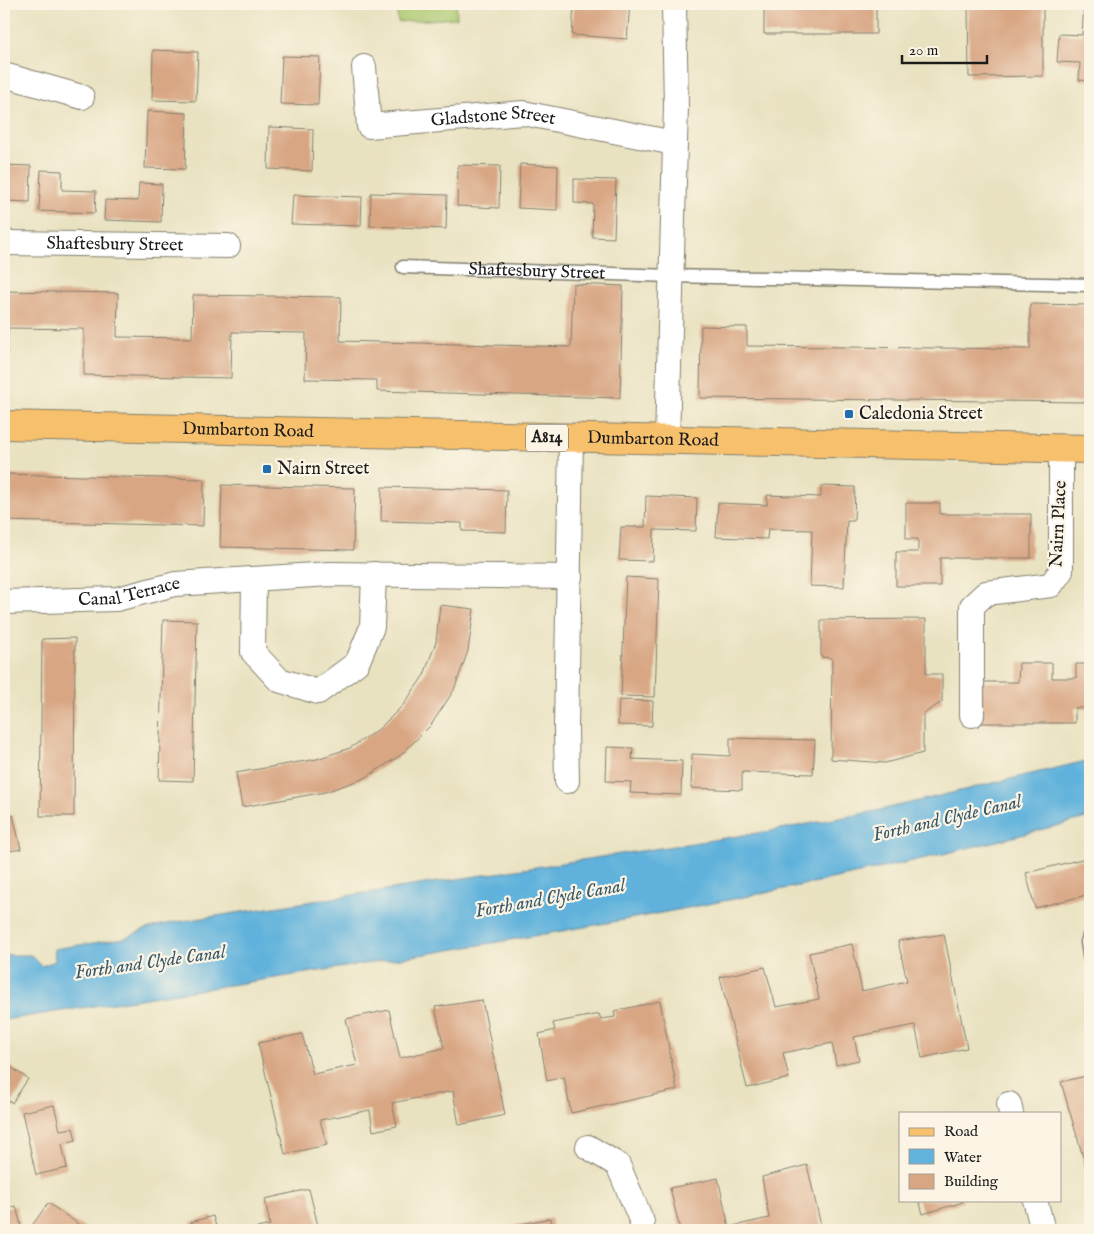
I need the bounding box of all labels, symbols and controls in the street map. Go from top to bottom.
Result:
scale bar [902,32,986,64]
text: 20 m [909,41,939,60]
street label: Gladstone Street [430,101,557,132]
street label: Shaftesbury Street [46,232,184,257]
street label: Shaftesbury Street [468,258,606,285]
place label: Caledonia Street [859,403,983,426]
marker: Caledonia Street [843,408,855,420]
street label: Dumbarton Road [182,417,314,443]
road number: A814 [526,424,568,452]
street label: Dumbarton Road [587,426,719,452]
place label: Nairn Street [277,458,370,481]
marker: Nairn Street [261,463,273,475]
street label: Nairn Place [1045,480,1073,568]
street label: Canal Terrace [78,572,181,612]
water label: Forth and Clyde Canal [870,790,1025,848]
water label: Forth and Clyde Canal [473,874,628,924]
water label: Forth and Clyde Canal [73,940,228,985]
legend [899,1112,1062,1202]
text: Road [944,1122,979,1141]
text: Water [944,1148,982,1167]
text: Building [944,1172,999,1191]

